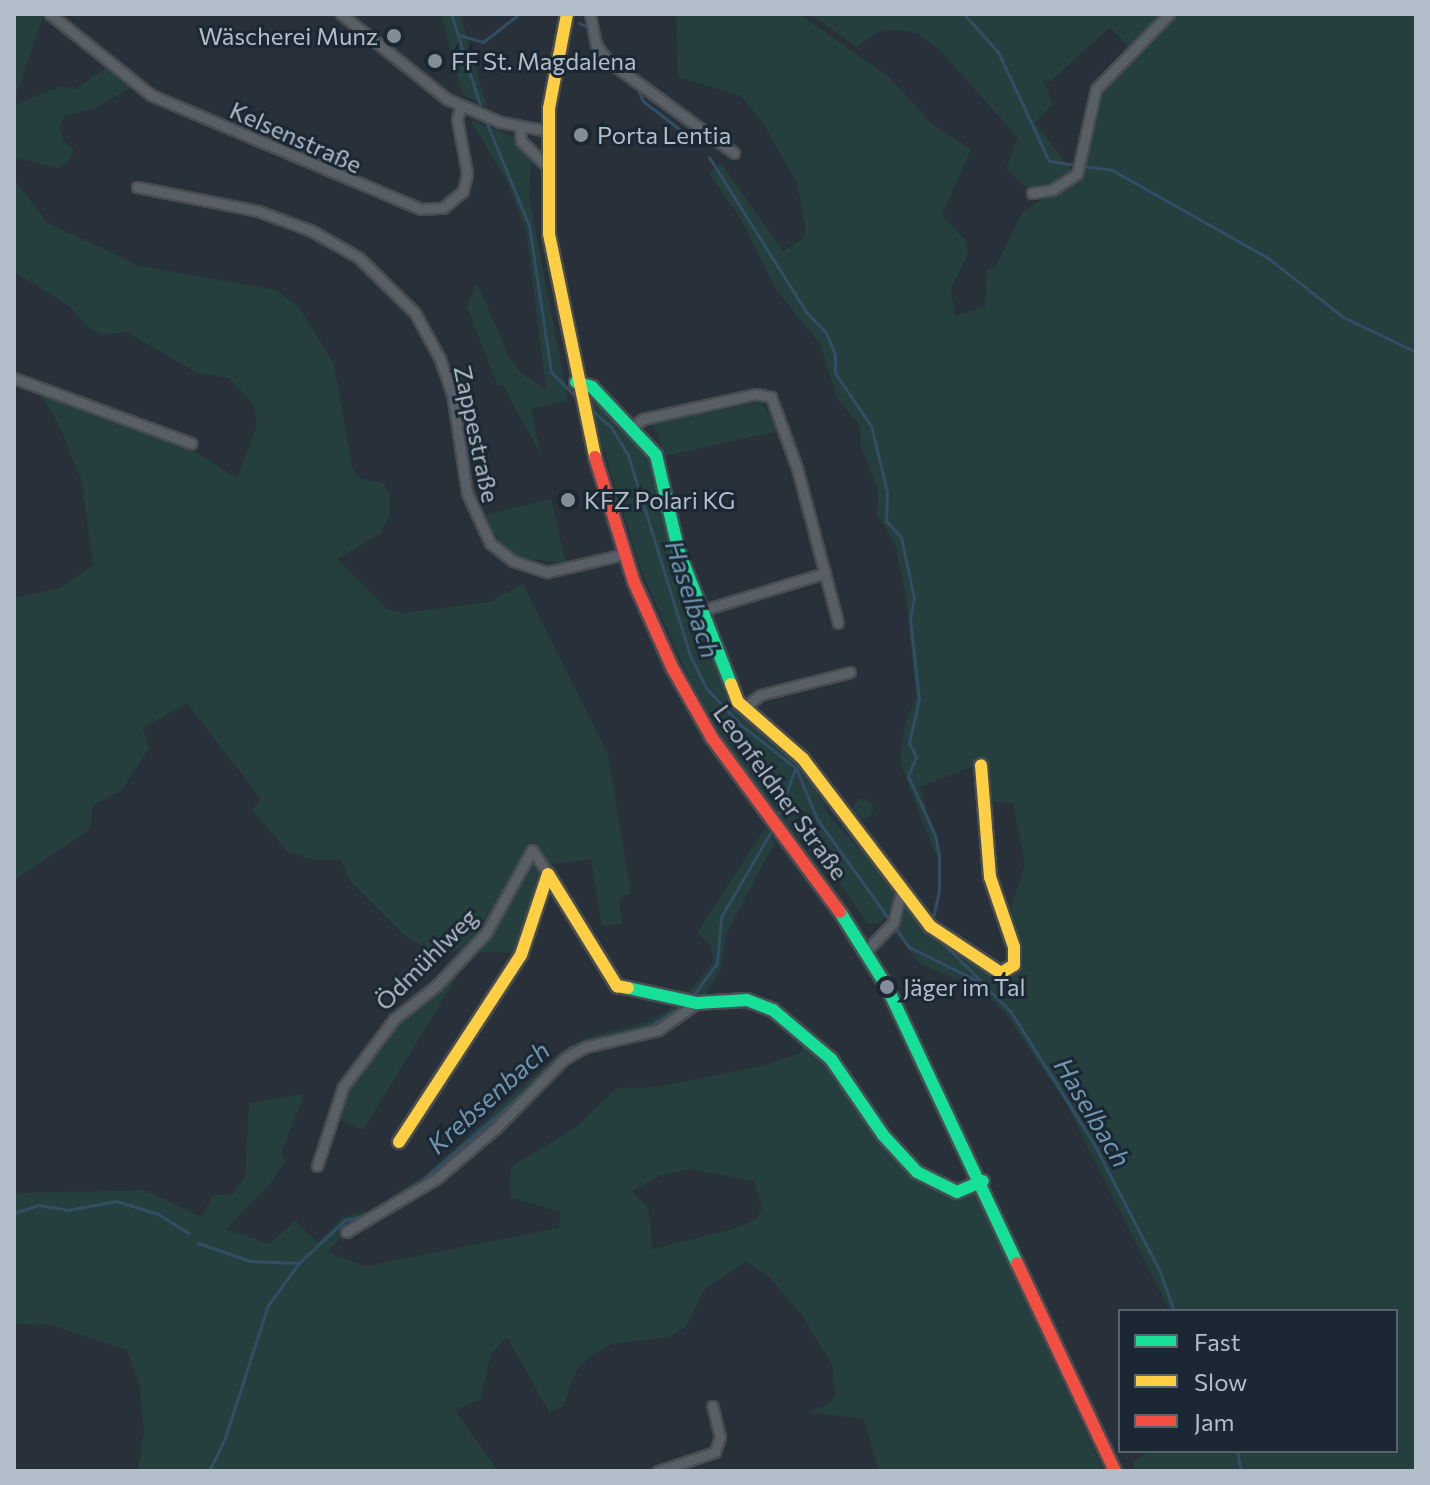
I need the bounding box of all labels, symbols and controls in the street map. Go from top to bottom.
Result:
place label: Wäscherei Munz [198,22,378,50]
marker: Wäscherei Munz [385,27,403,45]
place label: FF St. Magdalena [451,47,637,75]
marker: FF St. Magdalena [426,52,444,70]
street label: Kelsenstraße [226,95,366,179]
place label: Porta Lentia [597,121,731,149]
marker: Porta Lentia [572,126,590,144]
street label: Zappestraße [448,363,506,505]
place label: KFZ Polari KG [584,486,735,514]
marker: KFZ Polari KG [559,491,577,509]
water label: Haselbach [659,536,727,662]
street label: Leonfeldner Straße [708,699,854,885]
street label: Ödmühlweg [369,902,483,1016]
place label: Jäger im Tal [903,973,1026,1001]
marker: Jäger im Tal [878,978,896,996]
water label: Krebsenbach [421,1034,555,1160]
water label: Haselbach [1048,1052,1138,1172]
legend [1118,1309,1398,1453]
text: Fast [1194,1327,1241,1356]
text: Slow [1194,1367,1247,1396]
text: Jam [1194,1407,1234,1436]

